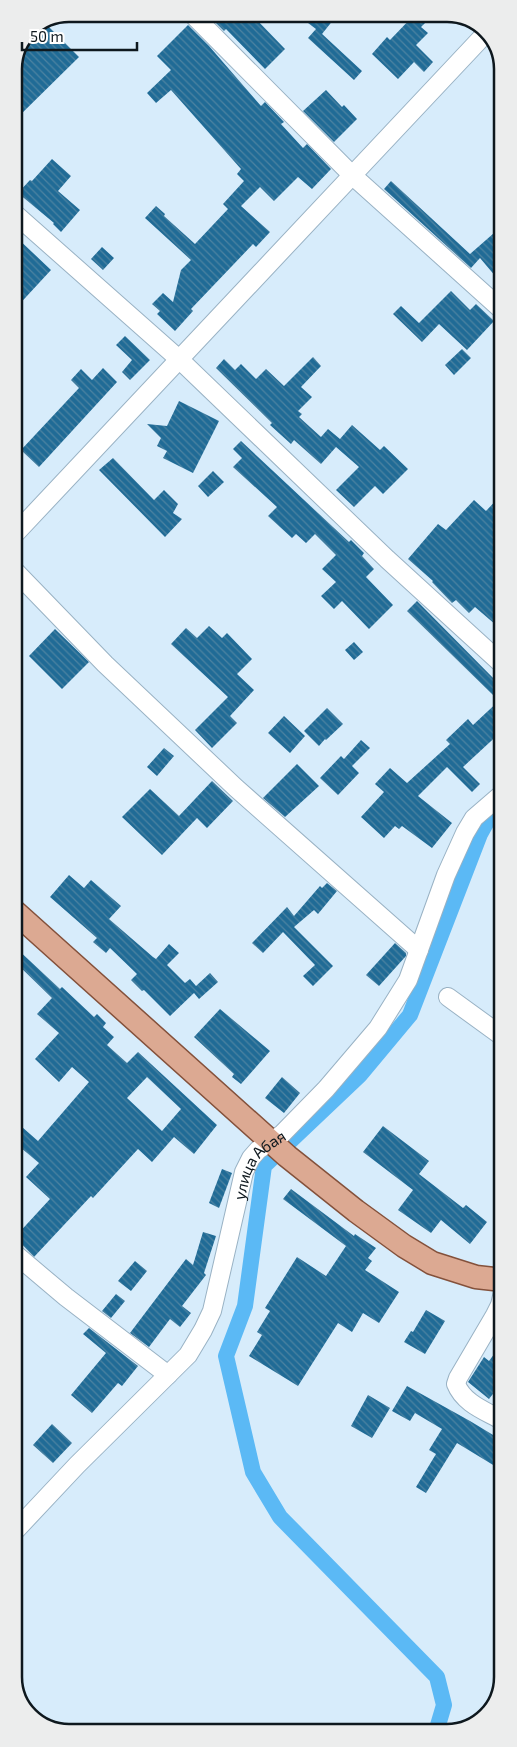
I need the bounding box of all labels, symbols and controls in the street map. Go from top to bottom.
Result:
scale bar [22,20,138,52]
text: 50 m [30,27,64,45]
street label: улица Абая [228,1125,289,1202]

